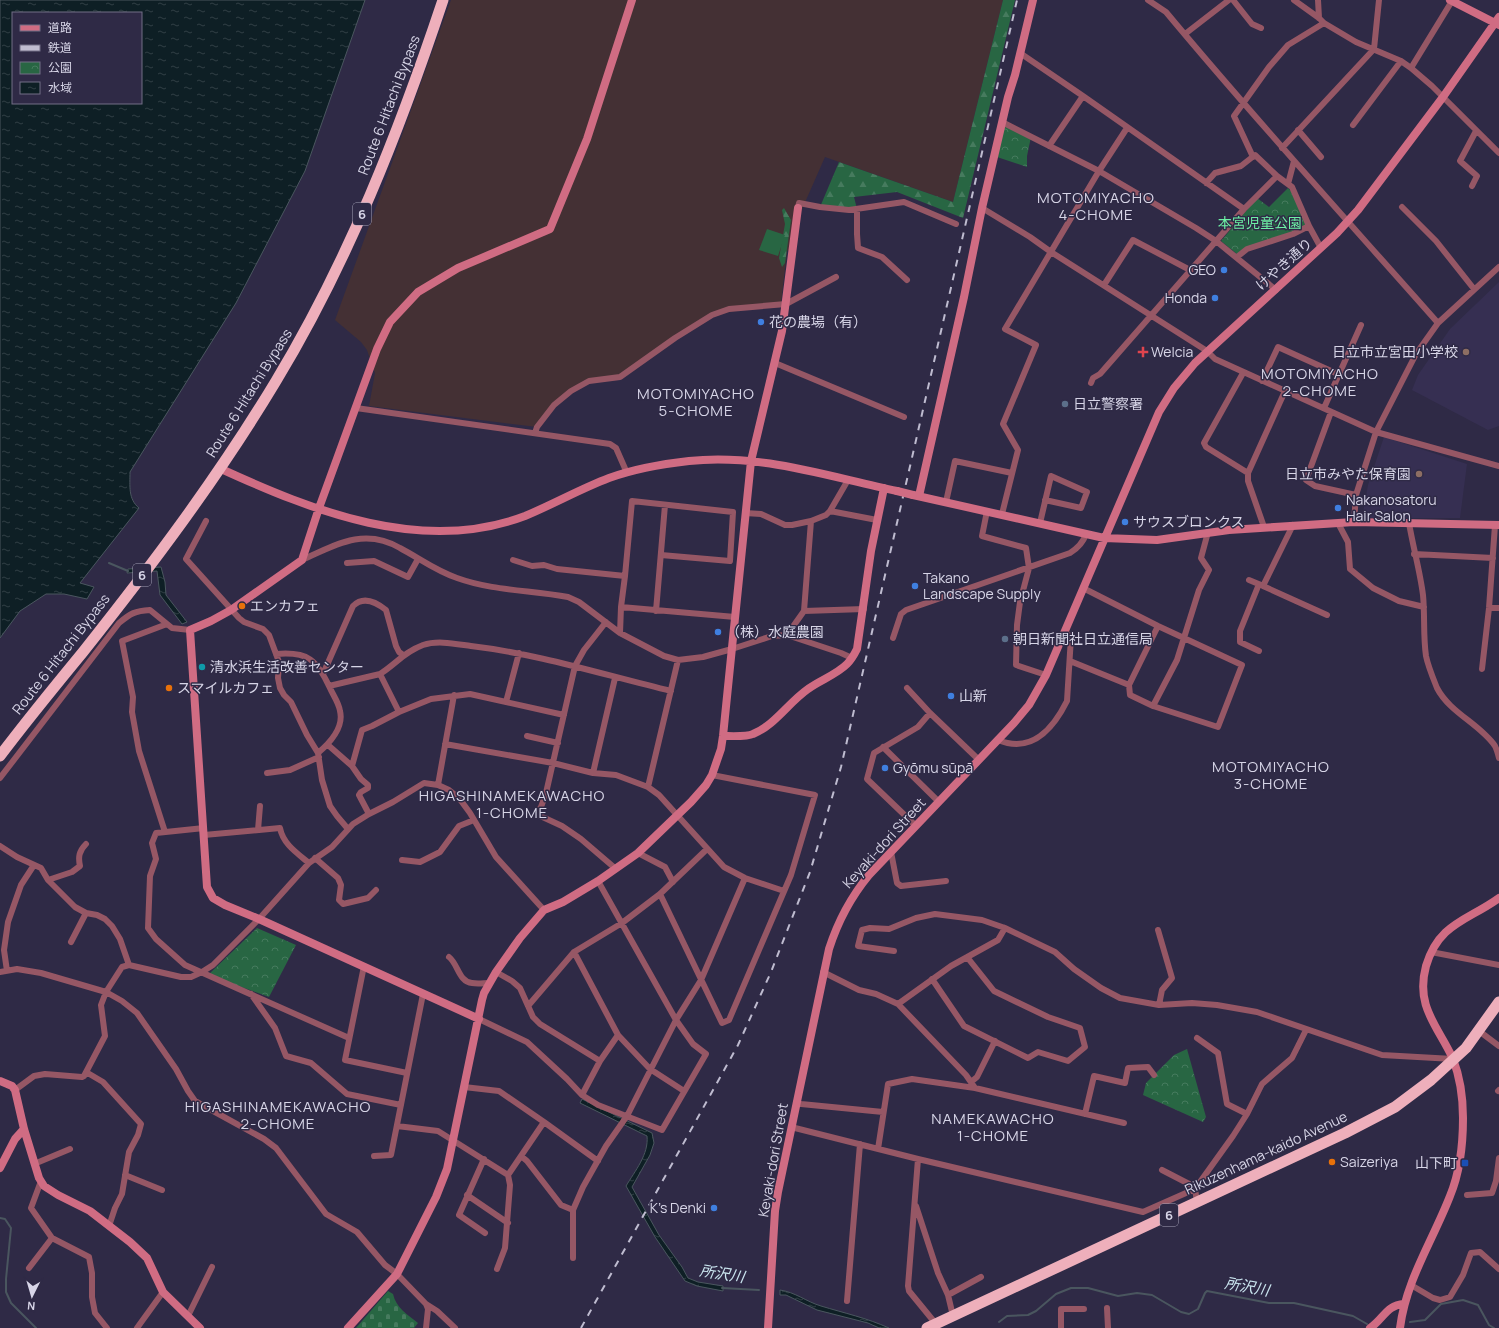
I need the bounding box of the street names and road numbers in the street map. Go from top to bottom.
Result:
street label: Route 6 Hitachi Bypass [353,32,424,177]
road number: 6 [353,203,371,225]
street label: けやき通り [1251,233,1316,294]
street label: Route 6 Hitachi Bypass [201,325,296,461]
road number: 6 [133,564,151,586]
street label: Route 6 Hitachi Bypass [7,589,114,718]
street label: Keyaki-dori Street [838,793,930,892]
street label: Keyaki-dori Street [753,1101,792,1218]
street label: Rikuzenhama-kaido Avenue [1181,1106,1350,1199]
road number: 6 [1160,1204,1178,1226]

